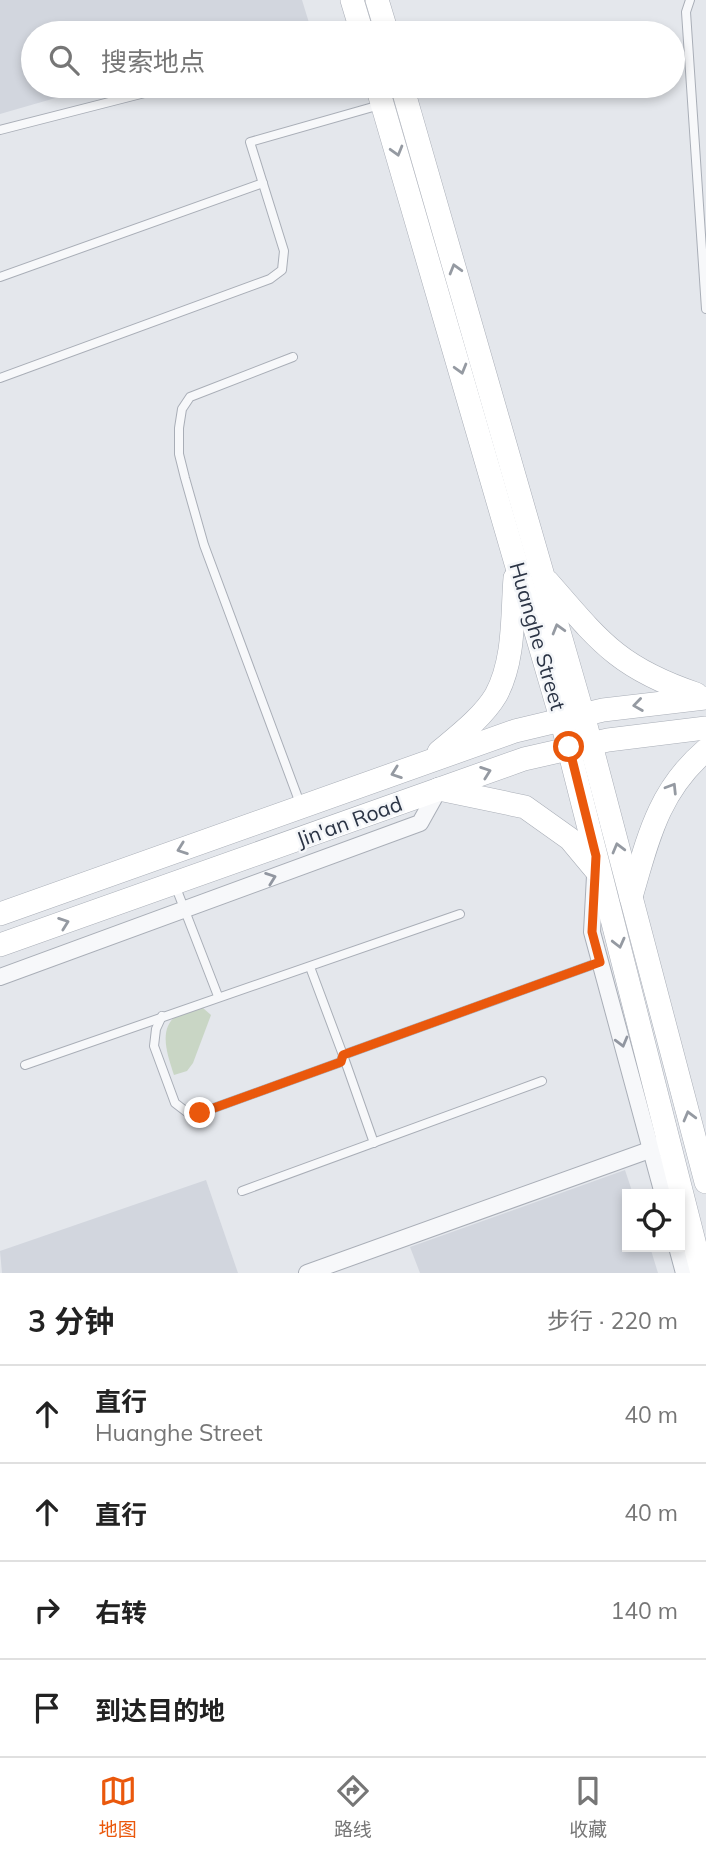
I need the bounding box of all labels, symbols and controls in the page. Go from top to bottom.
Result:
search box [21,21,685,98]
icon: search [45,41,83,79]
text: 搜索地点 [101,45,205,78]
one-way arrow [388,145,403,157]
one-way arrow [448,263,463,275]
one-way arrow [452,363,467,375]
street label: Huanghe Street [504,559,572,713]
one-way arrow [552,623,567,635]
one-way arrow [632,697,644,712]
route start [553,731,584,762]
one-way arrow [391,765,403,779]
one-way arrow [480,766,492,780]
one-way arrow [664,782,677,795]
street label: Jin'an Road [293,790,405,852]
one-way arrow [176,841,188,855]
one-way arrow [612,843,626,855]
one-way arrow [265,872,277,886]
one-way arrow [58,917,70,931]
one-way arrow [611,937,625,949]
one-way arrow [614,1036,628,1048]
route end [184,1097,215,1128]
one-way arrow [683,1110,697,1122]
map controls [622,1189,685,1252]
button: locate [622,1189,685,1252]
text: 3 分钟 [28,1302,114,1340]
text: 步行 · 220 m [547,1306,678,1335]
text: 直行 [95,1385,147,1418]
icon: ahead [28,1395,66,1433]
text: 40 m [624,1400,678,1429]
text: Huanghe Street [95,1418,263,1447]
icon: ahead [28,1493,66,1531]
text: 直行 [95,1498,147,1531]
text: 40 m [624,1498,678,1527]
icon: right [28,1591,66,1629]
text: 右转 [95,1596,147,1629]
text: 140 m [610,1596,678,1625]
icon: arrive [28,1689,66,1727]
text: 到达目的地 [95,1694,225,1727]
tab: 地图 [99,1772,137,1841]
tab: 路线 [334,1772,372,1841]
tab: 收藏 [569,1772,607,1841]

